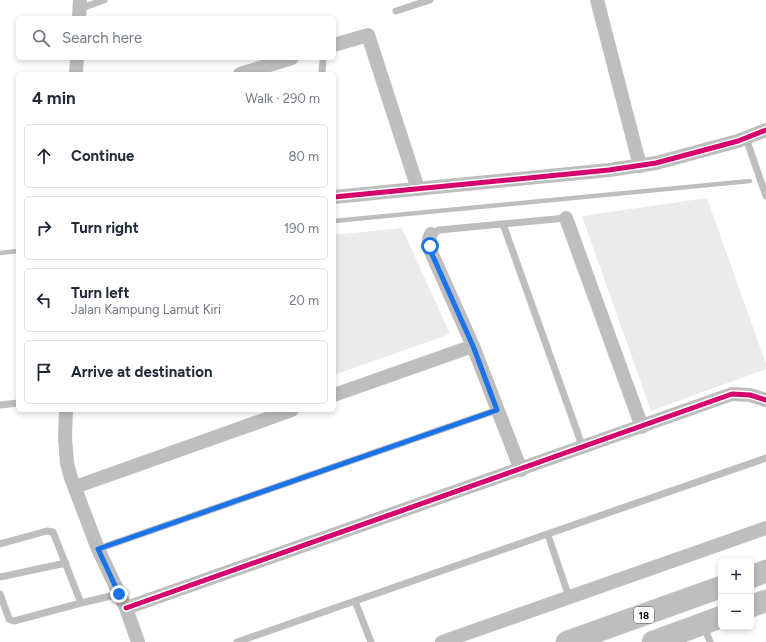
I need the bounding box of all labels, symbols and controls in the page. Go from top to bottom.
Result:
search box [16,16,336,60]
icon: search [30,27,52,49]
text: Search here [62,29,142,47]
text: 4 min [32,88,76,108]
text: Walk · 290 m [245,91,320,106]
icon: ahead [33,145,55,167]
text: Continue [71,147,134,165]
text: 80 m [288,149,319,164]
icon: right [33,217,55,239]
text: Turn right [71,219,139,237]
text: 190 m [284,221,319,236]
route start [421,237,439,255]
text: Turn left [71,284,129,302]
icon: left [33,289,55,311]
text: 20 m [289,293,319,308]
text: Jalan Kampung Lamut Kiri [71,302,221,317]
icon: arrive [33,361,55,383]
text: Arrive at destination [71,363,212,381]
map controls [718,558,754,630]
button: + [718,558,754,594]
route end [110,585,128,603]
button: − [718,594,754,630]
road number: 18 [634,607,654,623]

